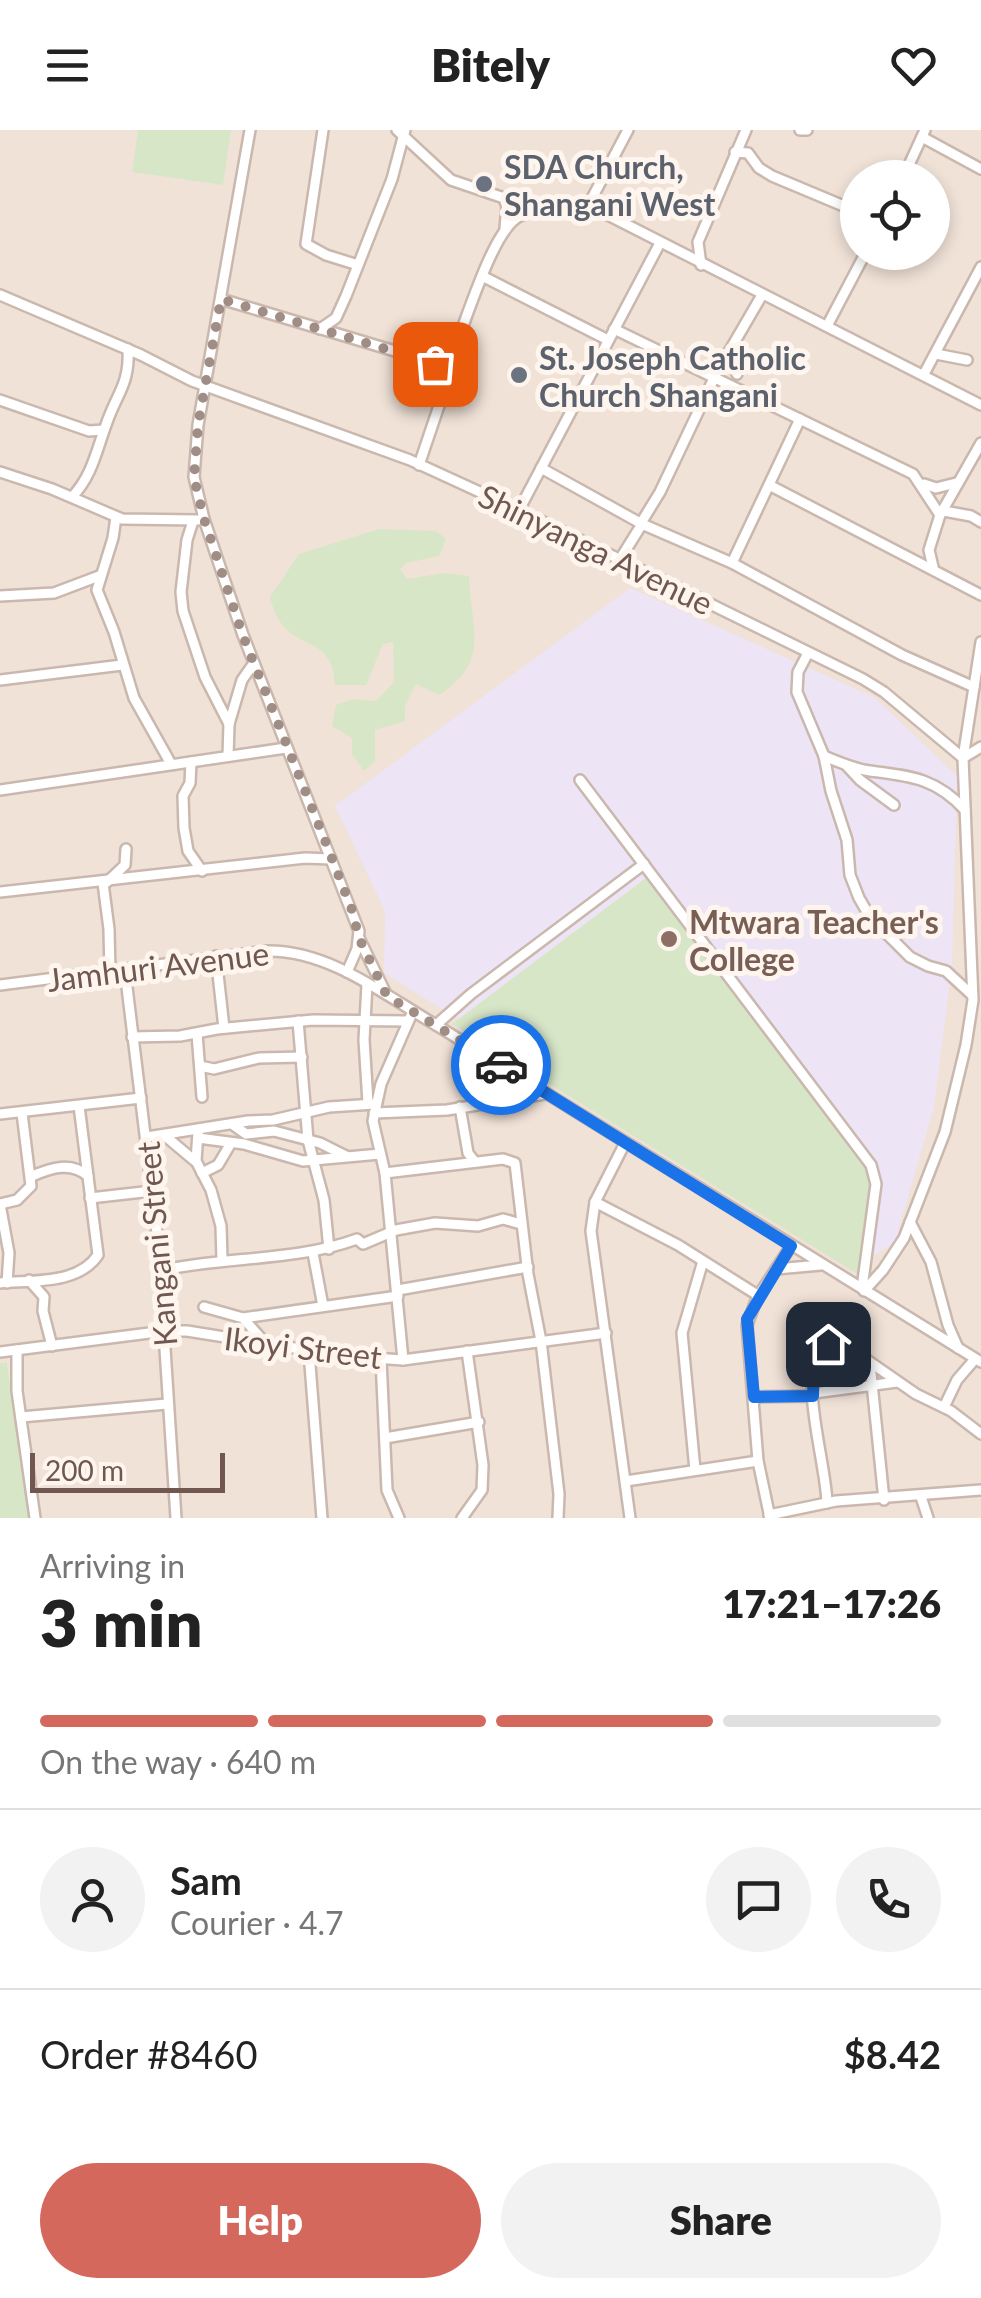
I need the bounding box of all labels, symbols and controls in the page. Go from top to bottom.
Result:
icon: menu [40,38,95,93]
text: Bitely [431,38,550,92]
icon: heart [886,38,941,93]
place label: SDA Church, Shangani West [504,147,715,223]
map controls [840,160,950,270]
button: locate [840,160,950,270]
marker: SDA Church, Shangani West [473,173,495,195]
pin [393,322,478,407]
icon: bag [408,337,463,392]
place label: St. Joseph Catholic Church Shangani [539,338,806,414]
marker: St. Joseph Catholic Church Shangani [508,364,530,386]
street label: Shinyanga Avenue [473,475,719,623]
place label: Mtwara Teacher's College [689,902,939,978]
marker: Mtwara Teacher's College [658,928,680,950]
street label: Jamhuri Avenue [45,933,271,999]
courier [451,1015,551,1115]
icon: car [474,1038,529,1093]
street label: Kangani Street [128,1139,184,1348]
pin [786,1302,871,1387]
icon: home [801,1317,856,1372]
street label: Ikoyi Street [222,1318,384,1376]
scale bar [30,1448,225,1492]
text: 200 m [45,1453,124,1487]
text: Arriving in [40,1546,185,1585]
text: 17:21–17:26 [722,1580,941,1626]
text: 3 min [40,1583,202,1661]
text: On the way · 640 m [40,1742,316,1781]
button: person [40,1847,145,1952]
button: chat [706,1847,811,1952]
button: phone [836,1847,941,1952]
text: Sam [170,1857,242,1903]
text: Courier · 4.7 [170,1903,344,1942]
text: Order #8460 [40,2031,257,2077]
text: $8.42 [844,2031,941,2077]
button: Help [40,2163,481,2278]
button: Share [501,2163,941,2278]

